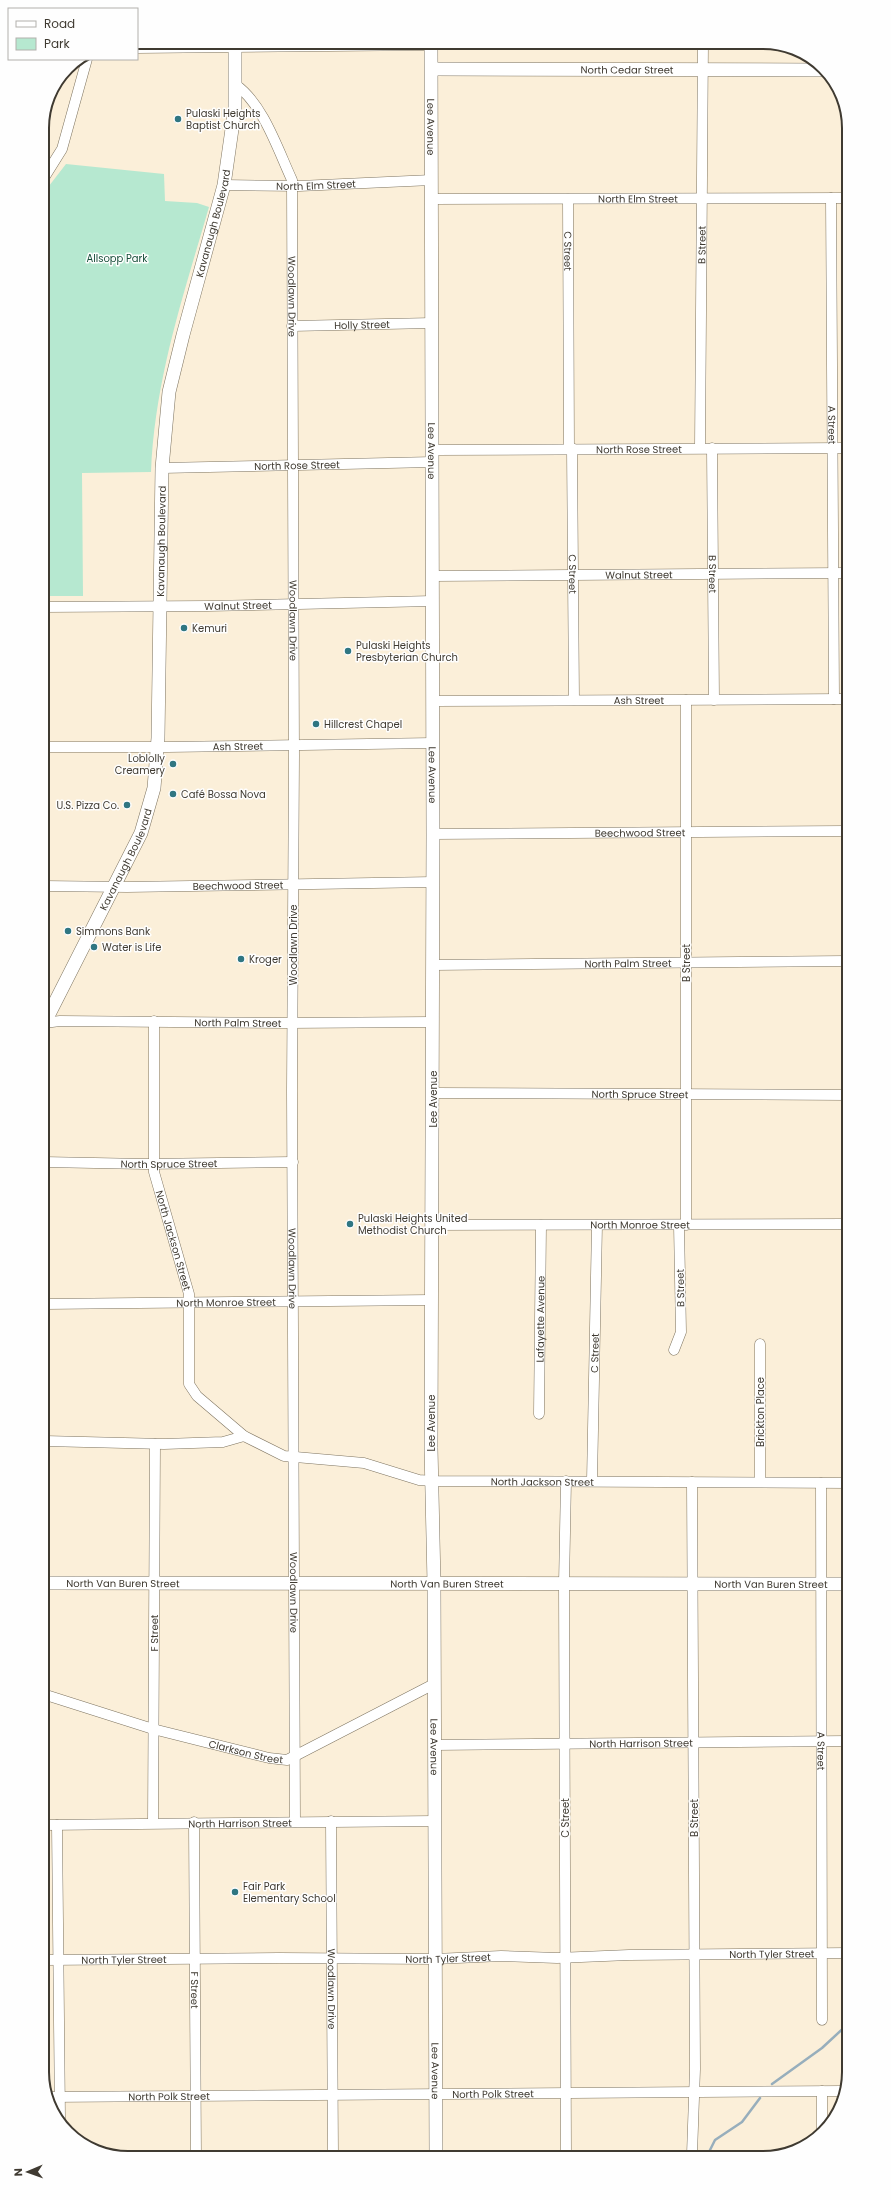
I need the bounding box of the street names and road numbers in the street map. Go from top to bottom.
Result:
street label: North Cedar Street [580,62,674,78]
street label: Lee Avenue [423,98,438,156]
street label: Kavanaugh Boulevard [192,168,234,279]
street label: North Elm Street [276,176,357,194]
street label: North Elm Street [598,191,678,207]
street label: B Street [694,226,710,264]
street label: C Street [560,231,575,271]
street label: Woodlawn Drive [284,256,300,337]
street label: Holly Street [334,317,390,333]
street label: A Street [824,406,839,445]
street label: Lee Avenue [424,422,439,480]
street label: North Rose Street [596,442,682,457]
street label: North Rose Street [254,457,340,474]
street label: Kavanaugh Boulevard [153,486,170,597]
street label: C Street [565,554,580,594]
street label: B Street [705,555,720,593]
street label: Walnut Street [605,567,673,583]
street label: Woodlawn Drive [285,580,301,661]
street label: Walnut Street [204,598,272,614]
street label: Ash Street [614,693,665,708]
street label: Ash Street [213,739,264,754]
street label: Lee Avenue [425,746,440,804]
street label: Kavanaugh Boulevard [96,807,156,913]
street label: Beechwood Street [595,825,686,841]
street label: Beechwood Street [192,877,284,894]
street label: Woodlawn Drive [286,905,301,985]
street label: B Street [679,944,694,982]
street label: North Palm Street [584,956,672,972]
street label: North Palm Street [194,1015,282,1031]
street label: Lee Avenue [426,1071,441,1127]
street label: North Spruce Street [591,1087,689,1102]
street label: North Spruce Street [120,1156,218,1172]
street label: North Jackson Street [152,1189,195,1292]
street label: North Monroe Street [590,1217,690,1233]
street label: Woodlawn Drive [285,1228,300,1309]
street label: B Street [673,1268,688,1307]
street label: Lafayette Avenue [533,1276,548,1362]
street label: North Monroe Street [176,1295,276,1311]
street label: C Street [587,1333,603,1373]
street label: Brickton Place [753,1377,768,1447]
street label: Lee Avenue [424,1395,439,1451]
street label: North Jackson Street [491,1474,594,1490]
street label: Woodlawn Drive [286,1552,301,1633]
street label: North Van Buren Street [66,1576,180,1591]
street label: North Van Buren Street [390,1576,504,1592]
street label: North Van Buren Street [714,1577,828,1592]
street label: F Street [147,1614,162,1652]
street label: Lee Avenue [426,1718,442,1775]
street label: A Street [813,1732,829,1771]
street label: North Harrison Street [589,1735,693,1751]
street label: Clarkson Street [207,1736,284,1768]
street label: C Street [558,1798,573,1838]
street label: B Street [687,1799,702,1837]
street label: North Harrison Street [188,1815,292,1832]
street label: North Tyler Street [729,1946,815,1962]
street label: Woodlawn Drive [324,1948,339,2030]
street label: North Tyler Street [405,1949,491,1967]
street label: North Tyler Street [81,1952,167,1968]
street label: F Street [187,1971,202,2009]
street label: Lee Avenue [428,2042,443,2099]
street label: North Polk Street [452,2086,534,2102]
street label: North Polk Street [128,2089,210,2104]

